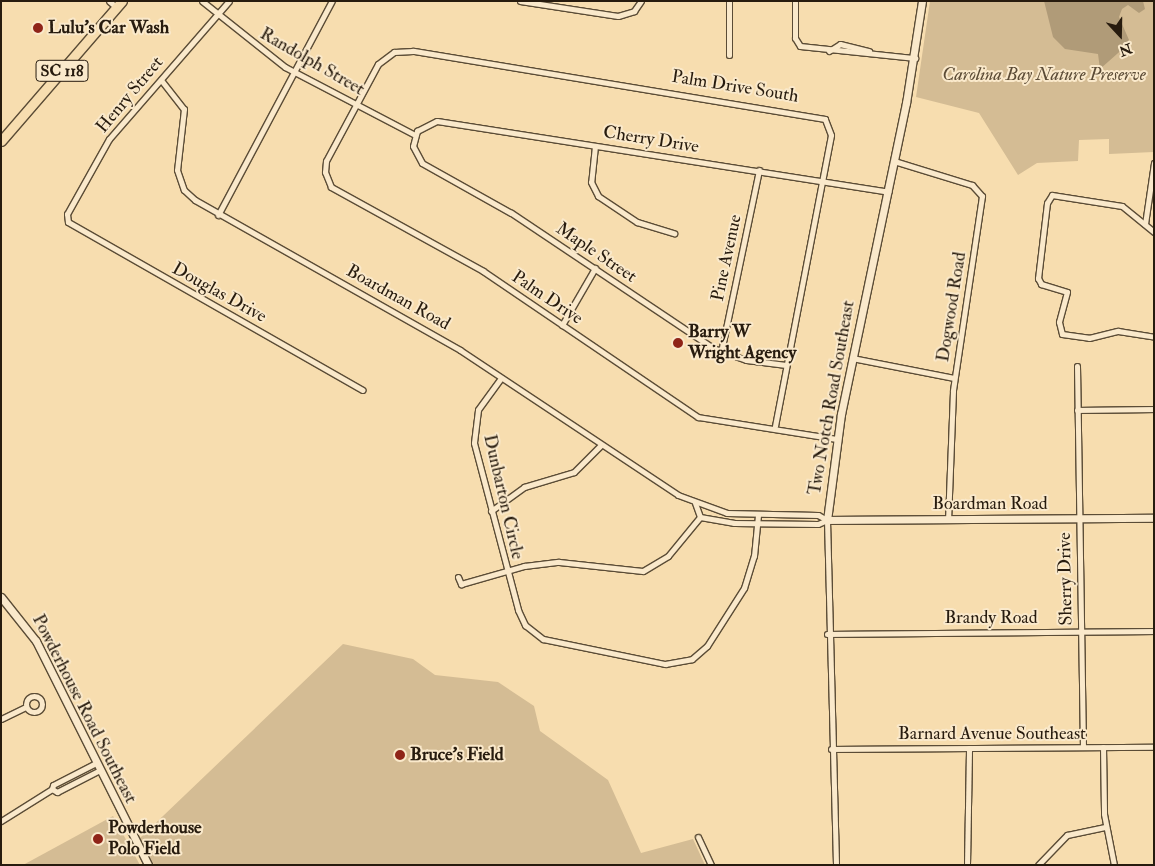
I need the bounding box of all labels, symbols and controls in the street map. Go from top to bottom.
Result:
north arrow [1095,10,1145,60]
place label: Lulu's Car Wash [48,17,169,39]
marker: Lulu's Car Wash [32,22,44,34]
street label: Randolph Street [256,23,368,101]
text: N [1117,39,1134,60]
street label: Henry Street [92,52,168,138]
road number: SC 118 [34,58,90,84]
park label: Carolina Bay Nature Preserve [942,64,1146,86]
street label: Palm Drive South [670,66,800,108]
street label: Cherry Drive [602,122,700,158]
street label: Pine Avenue [707,213,747,303]
street label: Maple Street [551,218,641,288]
street label: Dogwood Road [933,251,971,363]
street label: Douglas Drive [168,258,270,328]
street label: Boardman Road [342,261,454,335]
street label: Palm Drive [507,266,587,330]
street label: Two Notch Road Southeast [804,299,860,497]
place label: Barry W Wright Agency [688,322,796,364]
marker: Barry W Wright Agency [672,337,684,349]
street label: Dunbarton Circle [478,432,528,562]
street label: Boardman Road [932,493,1048,515]
street label: Sherry Drive [1054,532,1078,626]
street label: Brandy Road [944,607,1038,629]
street label: Powderhouse Road Southeast [27,611,141,807]
street label: Barnard Avenue Southeast [898,723,1086,745]
place label: Bruce's Field [410,744,504,766]
marker: Bruce's Field [394,749,406,761]
place label: Powderhouse Polo Field [108,818,202,861]
marker: Powderhouse Polo Field [92,833,104,845]

